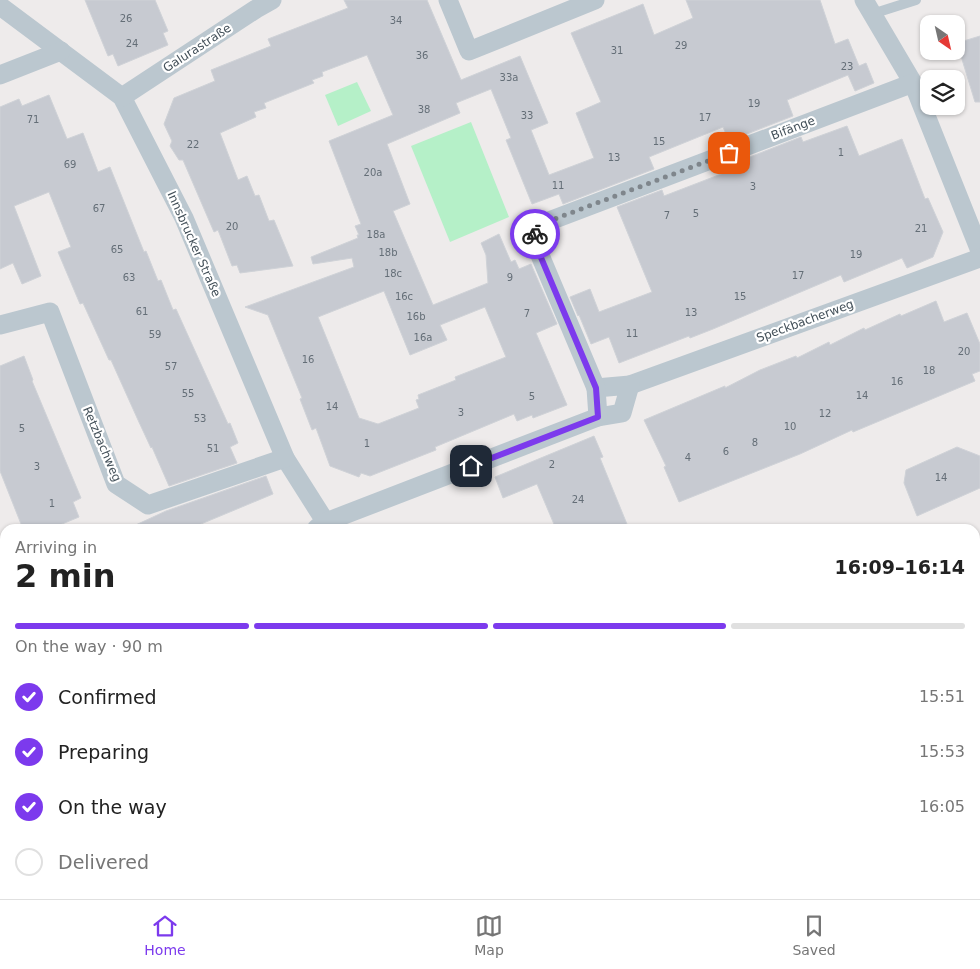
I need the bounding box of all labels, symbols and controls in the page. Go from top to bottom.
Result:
house number: 26 [120,13,132,24]
house number: 34 [390,15,402,26]
north arrow [920,15,965,60]
map controls [920,15,965,115]
street label: Galurastraße [160,21,234,75]
house number: 24 [126,38,138,49]
house number: 29 [675,40,687,51]
house number: 31 [611,45,623,56]
house number: 36 [416,50,428,61]
house number: 23 [841,61,853,72]
button: layers [920,70,965,115]
house number: 33a [500,72,518,83]
house number: 19 [748,98,760,109]
house number: 38 [418,104,430,115]
house number: 33 [521,110,533,121]
house number: 17 [699,112,711,123]
street label: Bifänge [769,113,817,143]
house number: 71 [27,114,39,125]
pin [708,132,750,174]
house number: 15 [653,136,665,147]
house number: 22 [187,139,199,150]
icon: bag [715,139,743,167]
house number: 1 [838,147,844,158]
house number: 13 [608,152,620,163]
house number: 69 [64,159,76,170]
house number: 20a [364,167,382,178]
house number: 11 [552,180,564,191]
house number: 3 [750,181,756,192]
street label: Innsbrucker Straße [164,189,224,299]
house number: 67 [93,203,105,214]
house number: 5 [693,208,699,219]
courier [510,209,560,259]
house number: 7 [664,210,670,221]
icon: bike [521,220,549,248]
house number: 20 [226,221,238,232]
house number: 21 [915,223,927,234]
house number: 18a [367,229,385,240]
house number: 65 [111,244,123,255]
house number: 18b [378,247,398,258]
house number: 19 [850,249,862,260]
house number: 18c [384,268,402,279]
house number: 17 [792,270,804,281]
house number: 63 [123,272,135,283]
house number: 9 [507,272,513,283]
house number: 16c [395,291,413,302]
house number: 15 [734,291,746,302]
street label: Speckbacherweg [754,297,856,345]
house number: 61 [136,306,148,317]
house number: 13 [685,307,697,318]
house number: 7 [524,308,530,319]
house number: 16b [406,311,426,322]
house number: 11 [626,328,638,339]
house number: 59 [149,329,161,340]
house number: 16a [414,332,432,343]
house number: 20 [958,346,970,357]
house number: 16 [302,354,314,365]
house number: 57 [165,361,177,372]
house number: 18 [923,365,935,376]
house number: 16 [891,376,903,387]
house number: 55 [182,388,194,399]
house number: 14 [856,390,868,401]
house number: 5 [529,391,535,402]
house number: 14 [326,401,338,412]
street label: Retzbachweg [80,404,124,484]
house number: 3 [458,407,464,418]
house number: 12 [819,408,831,419]
house number: 53 [194,413,206,424]
house number: 10 [784,421,796,432]
house number: 5 [19,423,25,434]
house number: 8 [752,437,758,448]
house number: 1 [364,438,370,449]
house number: 51 [207,443,219,454]
pin [450,445,492,487]
house number: 6 [723,446,729,457]
icon: home [457,452,485,480]
house number: 4 [685,452,691,463]
house number: 2 [549,459,555,470]
house number: 3 [34,461,40,472]
house number: 14 [935,472,947,483]
house number: 24 [572,494,584,505]
house number: 1 [49,498,55,509]
text: Arriving in [15,538,97,557]
text: 16:09–16:14 [835,556,965,578]
text: 2 min [15,557,116,595]
text: On the way · 90 m [15,637,163,656]
icon: check [15,683,43,711]
text: Confirmed [58,686,157,708]
text: 15:51 [919,687,965,706]
icon: check [15,738,43,766]
text: Preparing [58,741,149,763]
text: 15:53 [919,742,965,761]
icon: check [15,793,43,821]
text: On the way [58,796,167,818]
text: 16:05 [919,797,965,816]
text: Delivered [58,851,149,873]
tab: Home [144,912,186,958]
tab: Map [474,912,504,958]
tab: Saved [792,912,836,958]

